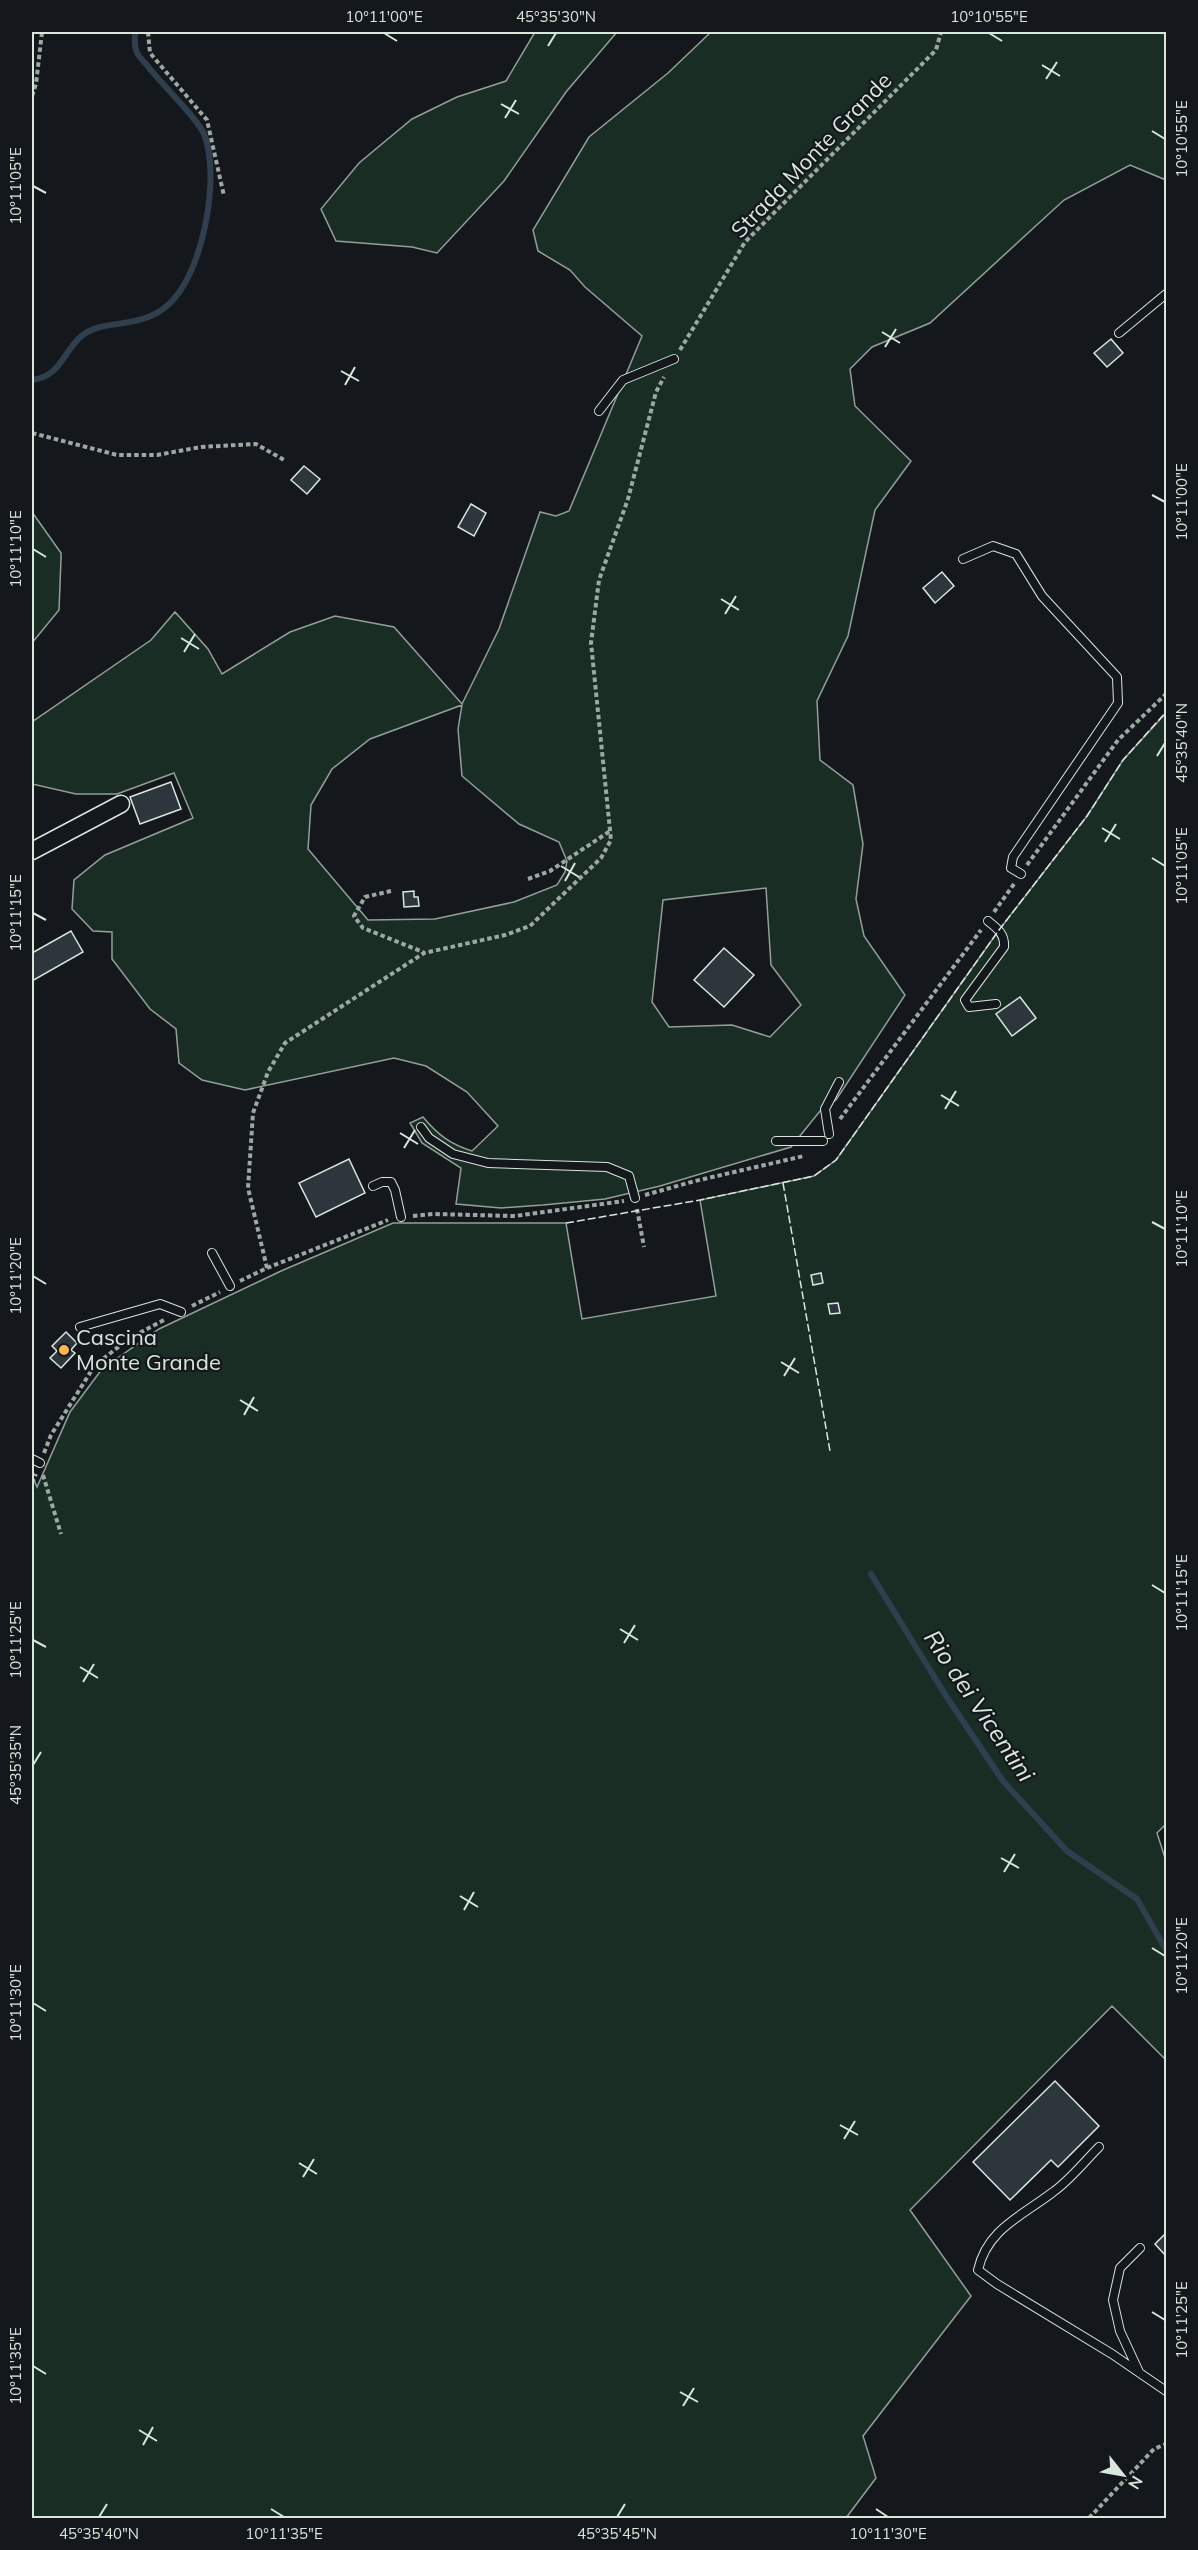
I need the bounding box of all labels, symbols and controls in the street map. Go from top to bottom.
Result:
text: 10°11'00"E [345,7,423,26]
text: 45°35'30"N [516,7,596,26]
text: 10°10'55"E [950,7,1028,26]
street label: Strada Monte Grande [725,66,897,244]
text: 10°10'55"E [1172,100,1191,178]
text: 10°11'05"E [6,147,25,225]
text: 10°11'00"E [1172,463,1191,541]
text: 10°11'10"E [6,510,25,588]
text: 45°35'40"N [1172,703,1191,783]
text: 10°11'05"E [1172,827,1191,905]
text: 10°11'15"E [6,874,25,952]
text: 10°11'10"E [1172,1190,1191,1268]
text: 10°11'20"E [6,1237,25,1315]
place label: Cascina Monte Grande [76,1323,221,1376]
marker: Cascina Monte Grande [57,1343,71,1357]
text: 10°11'15"E [1172,1554,1191,1632]
text: 10°11'25"E [6,1601,25,1679]
water label: Rio dei Vicentini [918,1624,1042,1787]
text: 45°35'35"N [6,1725,25,1805]
text: 10°11'20"E [1172,1917,1191,1995]
text: 10°11'30"E [6,1964,25,2042]
text: 10°11'25"E [1172,2281,1191,2359]
text: 10°11'35"E [6,2327,25,2405]
north arrow [1093,2445,1153,2505]
text: N [1124,2472,1148,2493]
text: 45°35'40"N [59,2524,139,2543]
text: 10°11'35"E [245,2524,323,2543]
text: 45°35'45"N [577,2524,657,2543]
text: 10°11'30"E [849,2524,927,2543]

